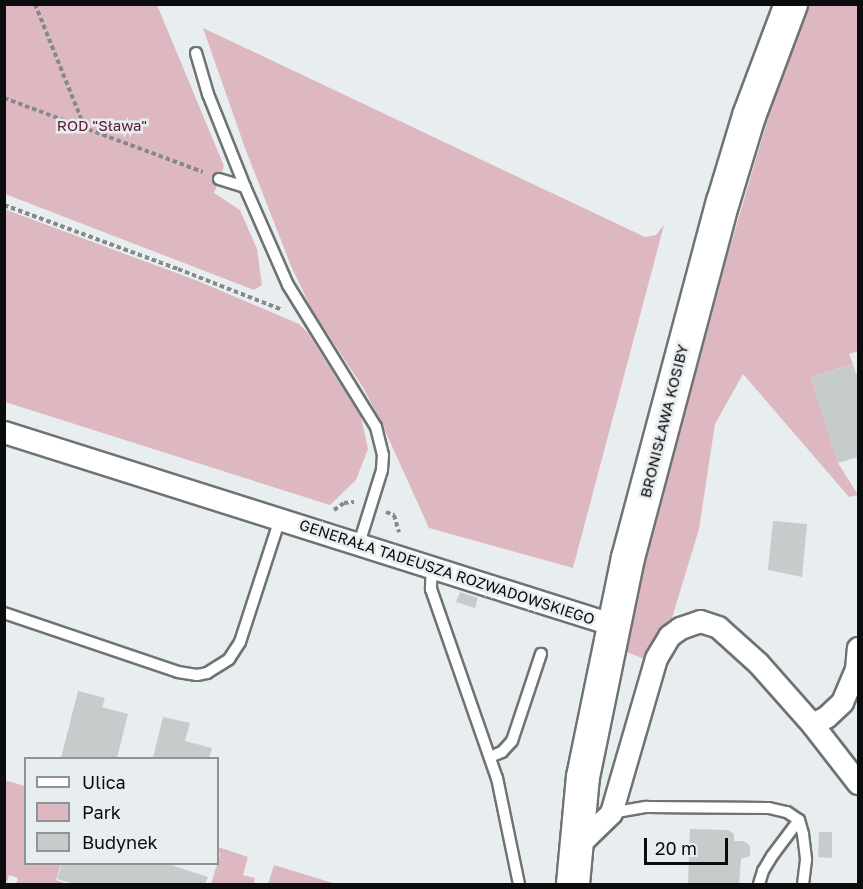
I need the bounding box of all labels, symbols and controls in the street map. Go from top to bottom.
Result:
park label: ROD "Sława" [57,117,147,135]
street label: BRONISŁAWA KOSIBY [636,342,692,500]
street label: GENERAŁA TADEUSZA ROZWADOWSKIEGO [297,516,597,628]
legend [24,757,219,865]
text: Ulica [82,771,126,793]
text: Park [82,801,121,823]
scale bar [647,826,731,864]
text: Budynek [82,831,158,853]
text: 20 m [655,837,697,859]

